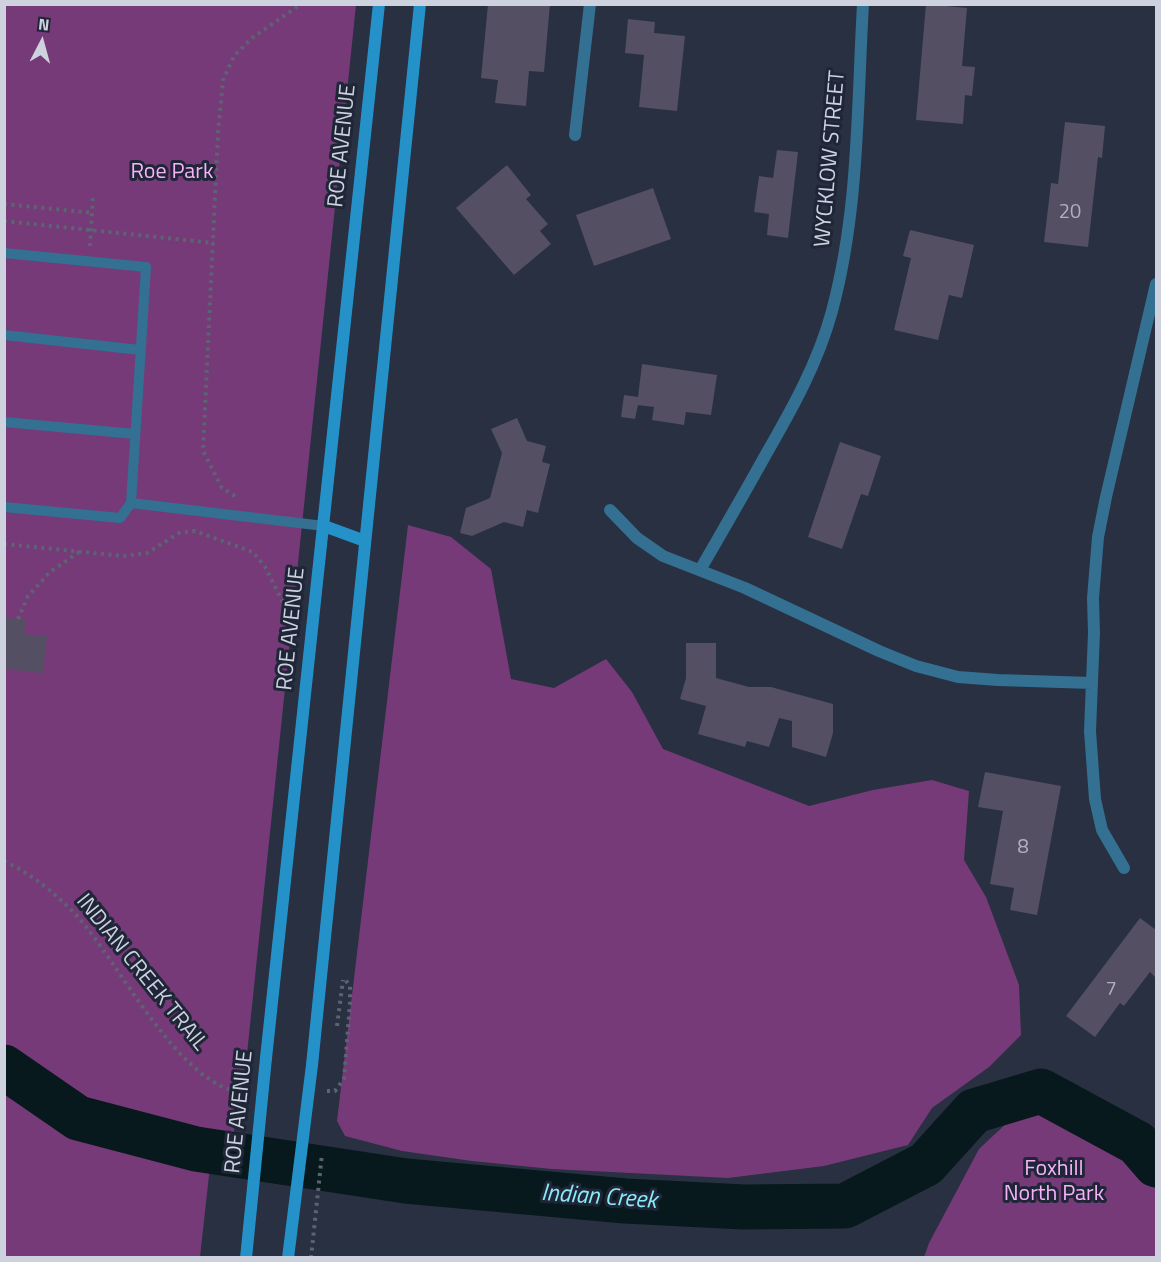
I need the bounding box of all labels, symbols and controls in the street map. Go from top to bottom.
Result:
north arrow [12,12,72,72]
text: N [37,12,51,37]
street label: WYCKLOW STREET [810,70,852,248]
street label: ROE AVENUE [323,83,363,209]
park label: Roe Park [130,160,214,186]
house number: 20 [1059,201,1081,225]
street label: ROE AVENUE [272,566,312,692]
house number: 8 [1017,836,1029,860]
street label: INDIAN CREEK TRAIL [70,889,212,1057]
house number: 7 [1105,978,1117,1002]
street label: ROE AVENUE [220,1049,260,1175]
park label: Foxhill North Park [1004,1157,1104,1208]
water label: Indian Creek [540,1180,658,1216]

